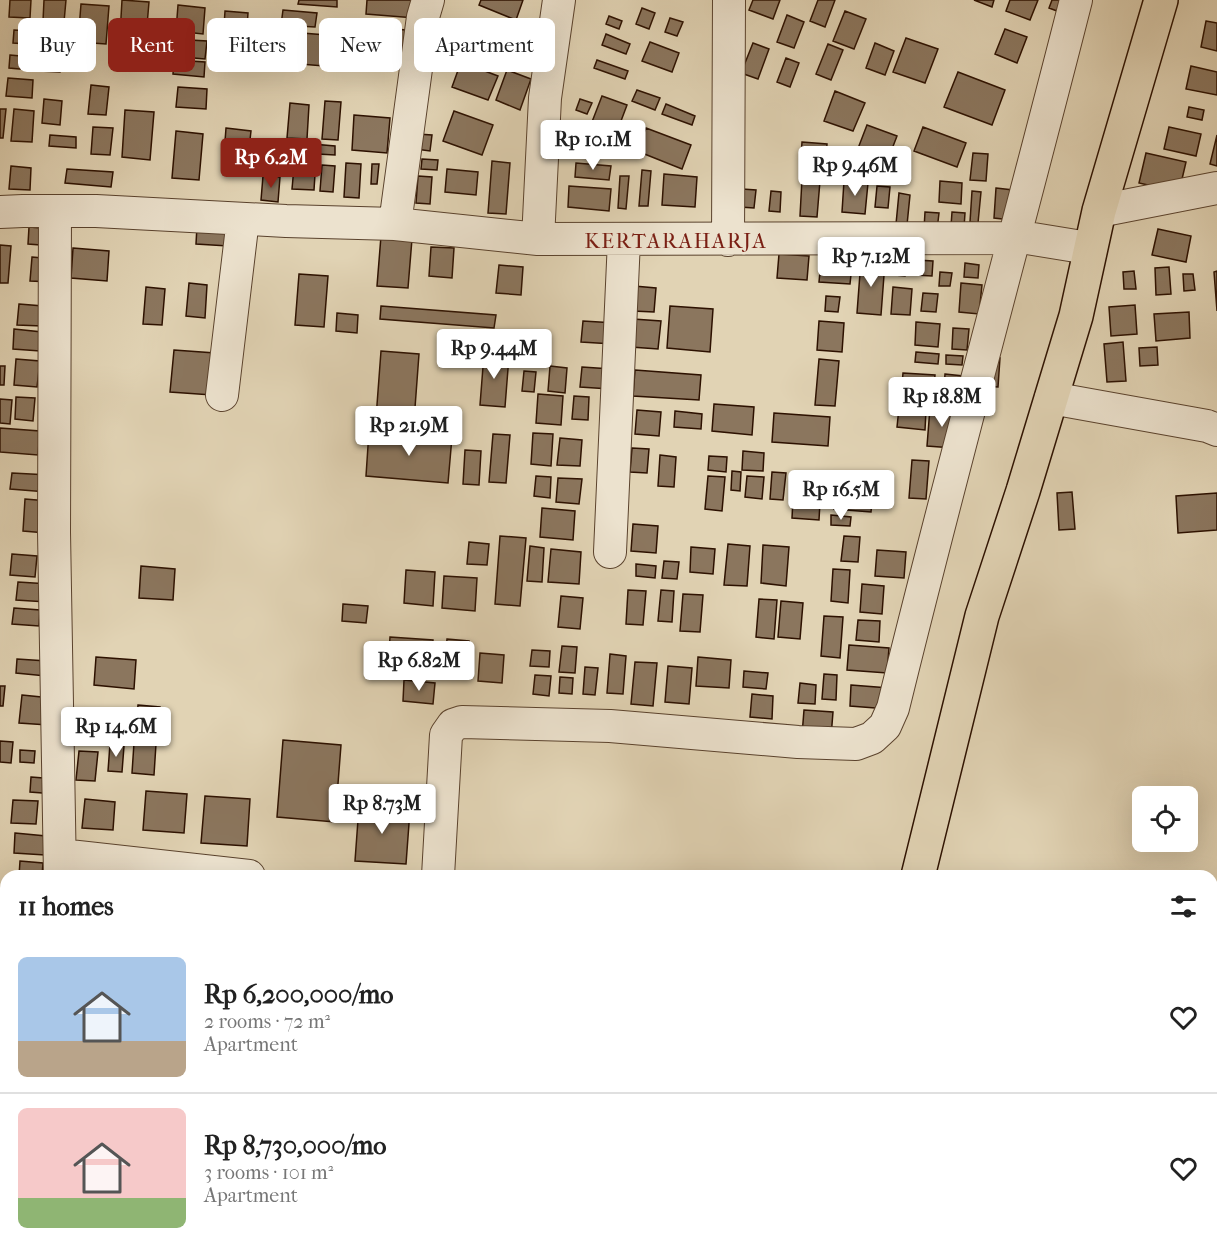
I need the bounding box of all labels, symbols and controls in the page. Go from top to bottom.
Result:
chip: Buy [18,18,96,72]
chip: Rent [108,18,195,72]
chip: Filters [207,18,307,72]
chip: New [319,18,402,72]
chip: Apartment [414,18,555,72]
pin: Rp 10.1M [531,120,655,171]
text: Rp 10.1M [555,128,631,151]
pin: Rp 6.2M [216,138,326,189]
text: Rp 6.2M [235,146,307,169]
pin: Rp 9.46M [793,146,917,197]
text: Rp 9.46M [812,154,898,177]
district label: KERTARAHARJA [585,229,767,253]
pin: Rp 7.12M [809,237,933,288]
text: Rp 7.12M [832,245,910,268]
pin: Rp 9.44M [432,329,556,380]
text: Rp 9.44M [451,337,537,360]
pin: Rp 18.8M [880,377,1004,428]
text: Rp 18.8M [902,385,982,408]
pin: Rp 21.9M [347,406,471,457]
text: Rp 21.9M [369,414,449,437]
pin: Rp 16.5M [779,470,903,521]
text: Rp 16.5M [802,478,880,501]
pin: Rp 6.82M [357,641,481,692]
text: Rp 6.82M [378,649,460,672]
pin: Rp 14.6M [54,707,178,758]
text: Rp 14.6M [75,715,157,738]
pin: Rp 8.73M [320,784,444,835]
map controls [1132,786,1198,852]
button: locate [1132,786,1198,852]
text: Rp 8.73M [343,792,421,815]
icon: filters [1167,890,1200,923]
text: 11 homes [18,891,114,922]
text: Rp 6,200,000/mo [204,979,394,1010]
icon: home [66,981,138,1053]
icon: heart [1167,1001,1200,1034]
text: 2 rooms · 72 m² [204,1010,330,1033]
text: Apartment [204,1033,298,1056]
text: Rp 8,730,000/mo [204,1130,387,1161]
icon: home [66,1132,138,1204]
icon: heart [1167,1152,1200,1185]
text: 3 rooms · 101 m² [204,1161,333,1184]
text: Apartment [204,1184,298,1207]

